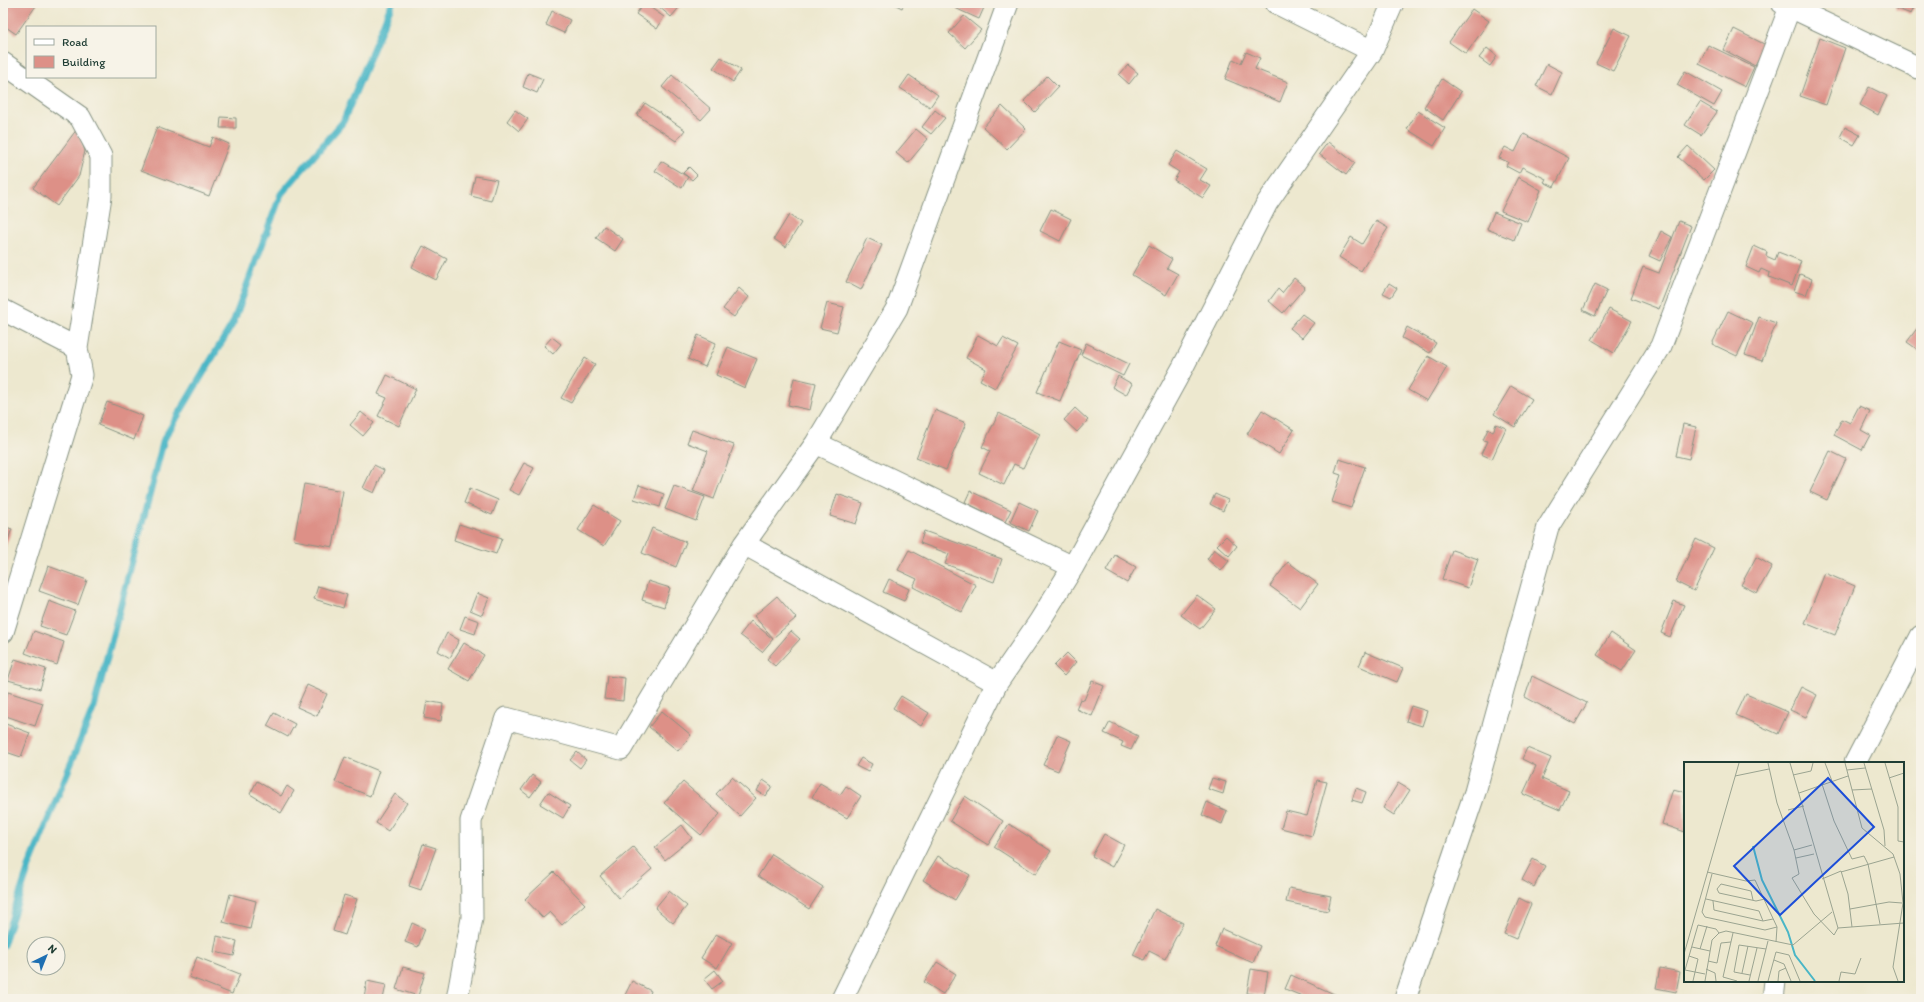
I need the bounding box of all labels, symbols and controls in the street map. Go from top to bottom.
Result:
legend [26,26,156,78]
text: Road [62,35,88,49]
text: Building [62,55,106,69]
inset map [1684,762,1904,982]
north arrow [26,936,66,976]
text: N [45,942,60,956]

